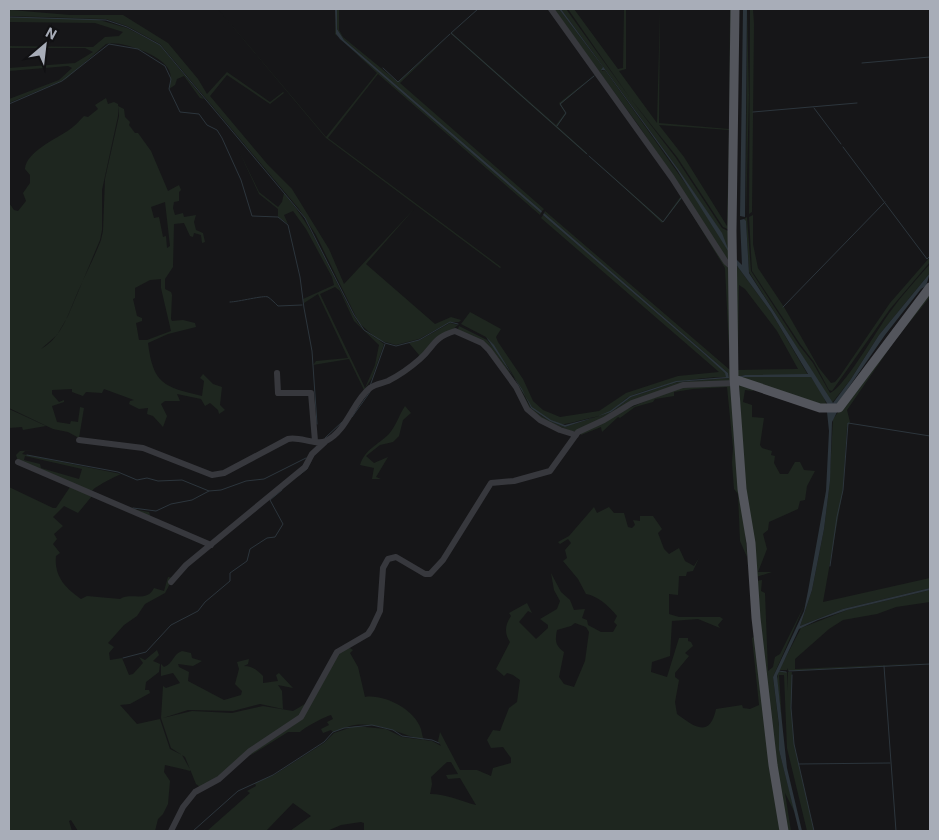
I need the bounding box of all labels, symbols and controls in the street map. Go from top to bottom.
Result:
north arrow [20,20,70,70]
text: N [43,24,59,43]

